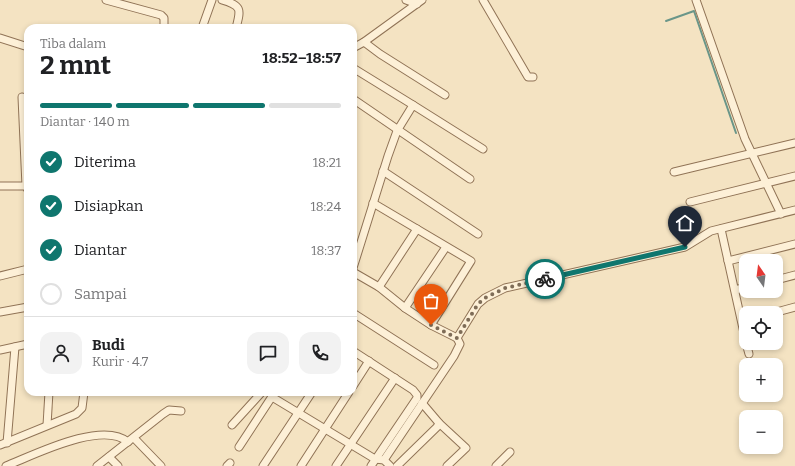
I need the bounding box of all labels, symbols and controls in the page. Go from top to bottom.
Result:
text: Tiba dalam [40,36,106,51]
text: 18:52–18:57 [262,49,341,67]
text: 2 mnt [40,50,111,81]
text: Diantar · 140 m [40,114,130,129]
icon: check [40,151,62,173]
text: Diterima [74,153,136,171]
text: 18:21 [313,155,341,170]
icon: check [40,195,62,217]
text: Disiapkan [74,197,143,215]
text: 18:24 [311,199,341,214]
pin [668,206,702,247]
icon: home [674,212,696,234]
icon: check [40,239,62,261]
text: Diantar [74,241,127,259]
text: 18:37 [311,243,341,258]
north arrow [739,254,783,298]
map controls [739,254,783,454]
courier [525,259,565,299]
icon: bike [534,268,556,290]
pin [414,284,448,325]
text: Sampai [74,285,127,303]
icon: bag [420,290,442,312]
button: locate [739,306,783,350]
button: person [40,332,82,374]
button: chat [247,332,289,374]
button: phone [299,332,341,374]
text: Budi [92,336,125,354]
text: Kurir · 4.7 [92,354,148,369]
button: + [739,358,783,402]
button: − [739,410,783,454]

